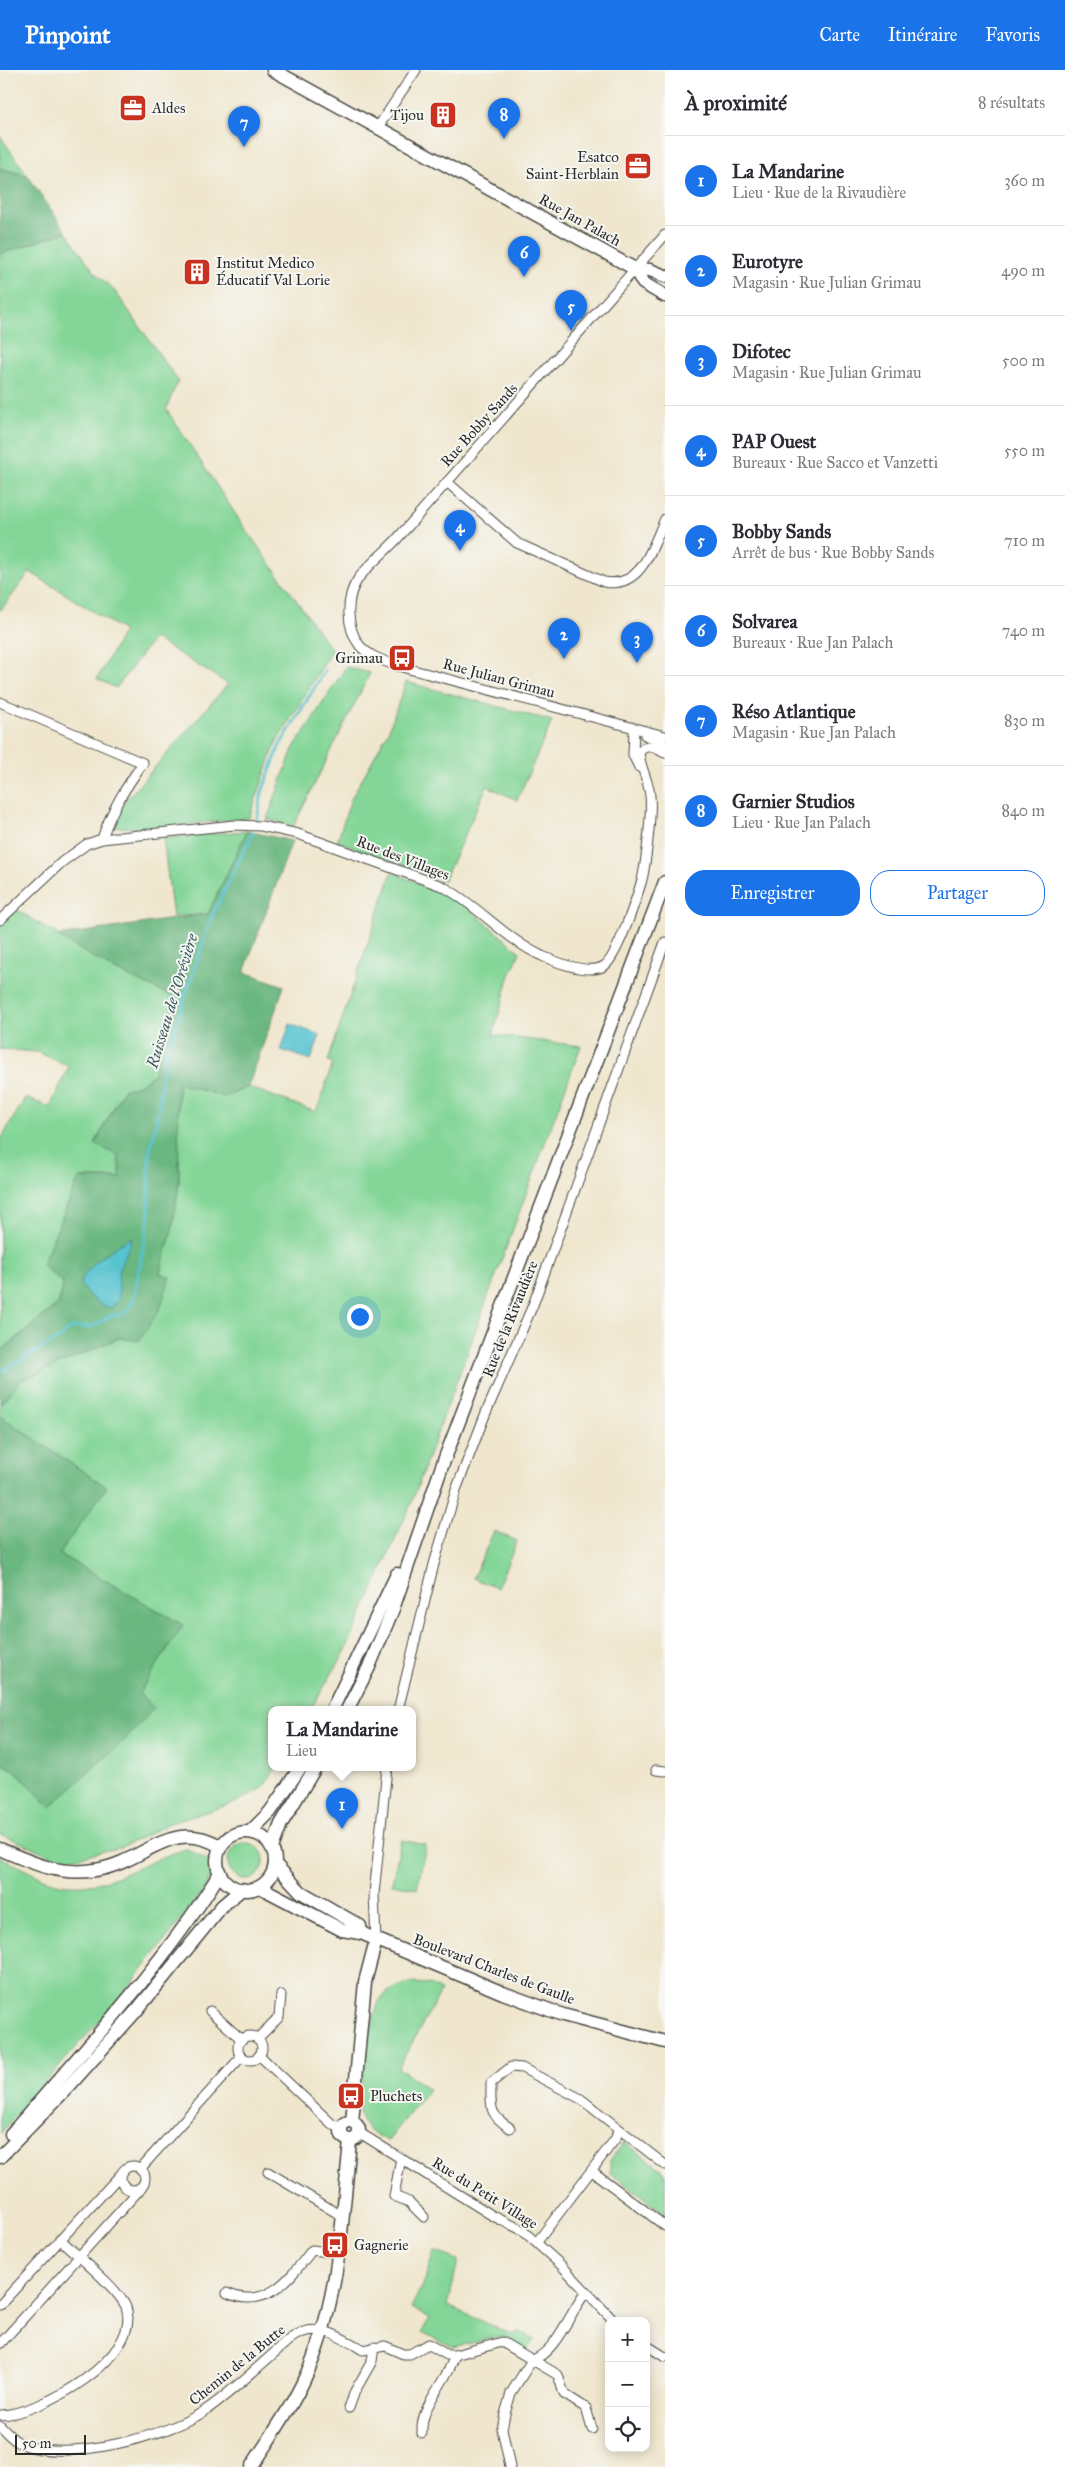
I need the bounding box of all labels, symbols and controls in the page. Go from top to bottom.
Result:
text: Pinpoint [25,20,111,50]
text: Carte [820,24,860,46]
text: Itinéraire [888,24,957,46]
text: Favoris [985,24,1040,46]
text: À proximité [685,90,787,116]
office icon: Aldes [118,93,148,123]
text: 8 résultats [978,93,1045,112]
pin: 8 [488,98,520,139]
place label: Aldes [151,99,185,117]
building icon: Tijou [428,100,458,130]
pin: 7 [228,106,260,147]
place label: Tijou [390,106,424,124]
place label: Esatco Saint-Herblain [526,148,619,183]
office icon: Esatco Saint-Herblain [623,151,653,181]
text: La Mandarine [732,160,844,183]
text: 1 [698,171,704,190]
text: 360 m [1004,171,1045,190]
text: Lieu · Rue de la Rivaudière [732,183,906,202]
street label: Rue Jan Palach [535,190,625,251]
pin: 6 [508,236,540,277]
text: Eurotyre [732,250,803,273]
place label: Institut Medico Éducatif Val Lorie [216,254,330,289]
building icon: Institut Medico Éducatif Val Lorie [182,257,212,287]
text: 2 [697,261,705,280]
text: 490 m [1001,261,1045,280]
text: Magasin · Rue Julian Grimau [732,273,922,292]
pin: 5 [555,290,587,331]
text: Difotec [732,340,791,363]
text: 3 [698,351,704,370]
text: 500 m [1002,351,1045,370]
text: Magasin · Rue Julian Grimau [732,363,922,382]
street label: Rue Bobby Sands [437,380,521,470]
text: PAP Ouest [732,430,816,453]
text: 4 [697,441,705,460]
text: 550 m [1004,441,1045,460]
text: Bureaux · Rue Sacco et Vanzetti [732,453,938,472]
pin: 4 [444,510,476,551]
text: Bobby Sands [732,520,831,543]
text: 5 [697,531,705,550]
text: 710 m [1004,531,1045,550]
text: Arrêt de bus · Rue Bobby Sands [732,543,934,562]
text: Solvarea [732,610,798,633]
pin: 2 [548,618,580,659]
text: 6 [697,621,705,640]
text: 740 m [1002,621,1045,640]
pin: 3 [621,622,653,663]
text: Bureaux · Rue Jan Palach [732,633,893,652]
bus stop icon: Grimau [387,643,417,673]
place label: Grimau [335,649,383,667]
street label: Rue Julian Grimau [441,654,557,703]
text: Réso Atlantique [732,700,856,723]
text: 7 [697,711,705,730]
text: 830 m [1004,711,1045,730]
text: Magasin · Rue Jan Palach [732,723,896,742]
text: Garnier Studios [732,790,855,813]
text: 8 [697,801,705,820]
text: 840 m [1001,801,1045,820]
text: Lieu · Rue Jan Palach [732,813,871,832]
street label: Rue des Villages [354,832,452,884]
button: Enregistrer [685,870,860,916]
button: Partager [870,870,1045,916]
water label: Ruisseau de l'Orévière [142,930,202,1071]
street label: Rue de la Rivaudière [478,1258,542,1380]
your location [347,1304,373,1330]
popup [268,1706,416,1771]
text: La Mandarine [286,1718,398,1741]
text: Lieu [286,1741,317,1760]
pin: 1 [326,1788,358,1829]
street label: Boulevard Charles de Gaulle [411,1930,577,2008]
bus stop icon: Pluchets [336,2081,366,2111]
place label: Pluchets [370,2087,422,2105]
street label: Rue du Petit Village [429,2153,541,2233]
bus stop icon: Gagnerie [320,2230,350,2260]
place label: Gagnerie [354,2236,409,2254]
map controls [605,2317,650,2452]
button: + [605,2317,650,2362]
street label: Chemin de la Butte [185,2321,289,2409]
button: − [605,2362,650,2407]
button: locate [605,2407,650,2452]
scale bar [15,2432,86,2455]
text: 50 m [22,2435,51,2452]

